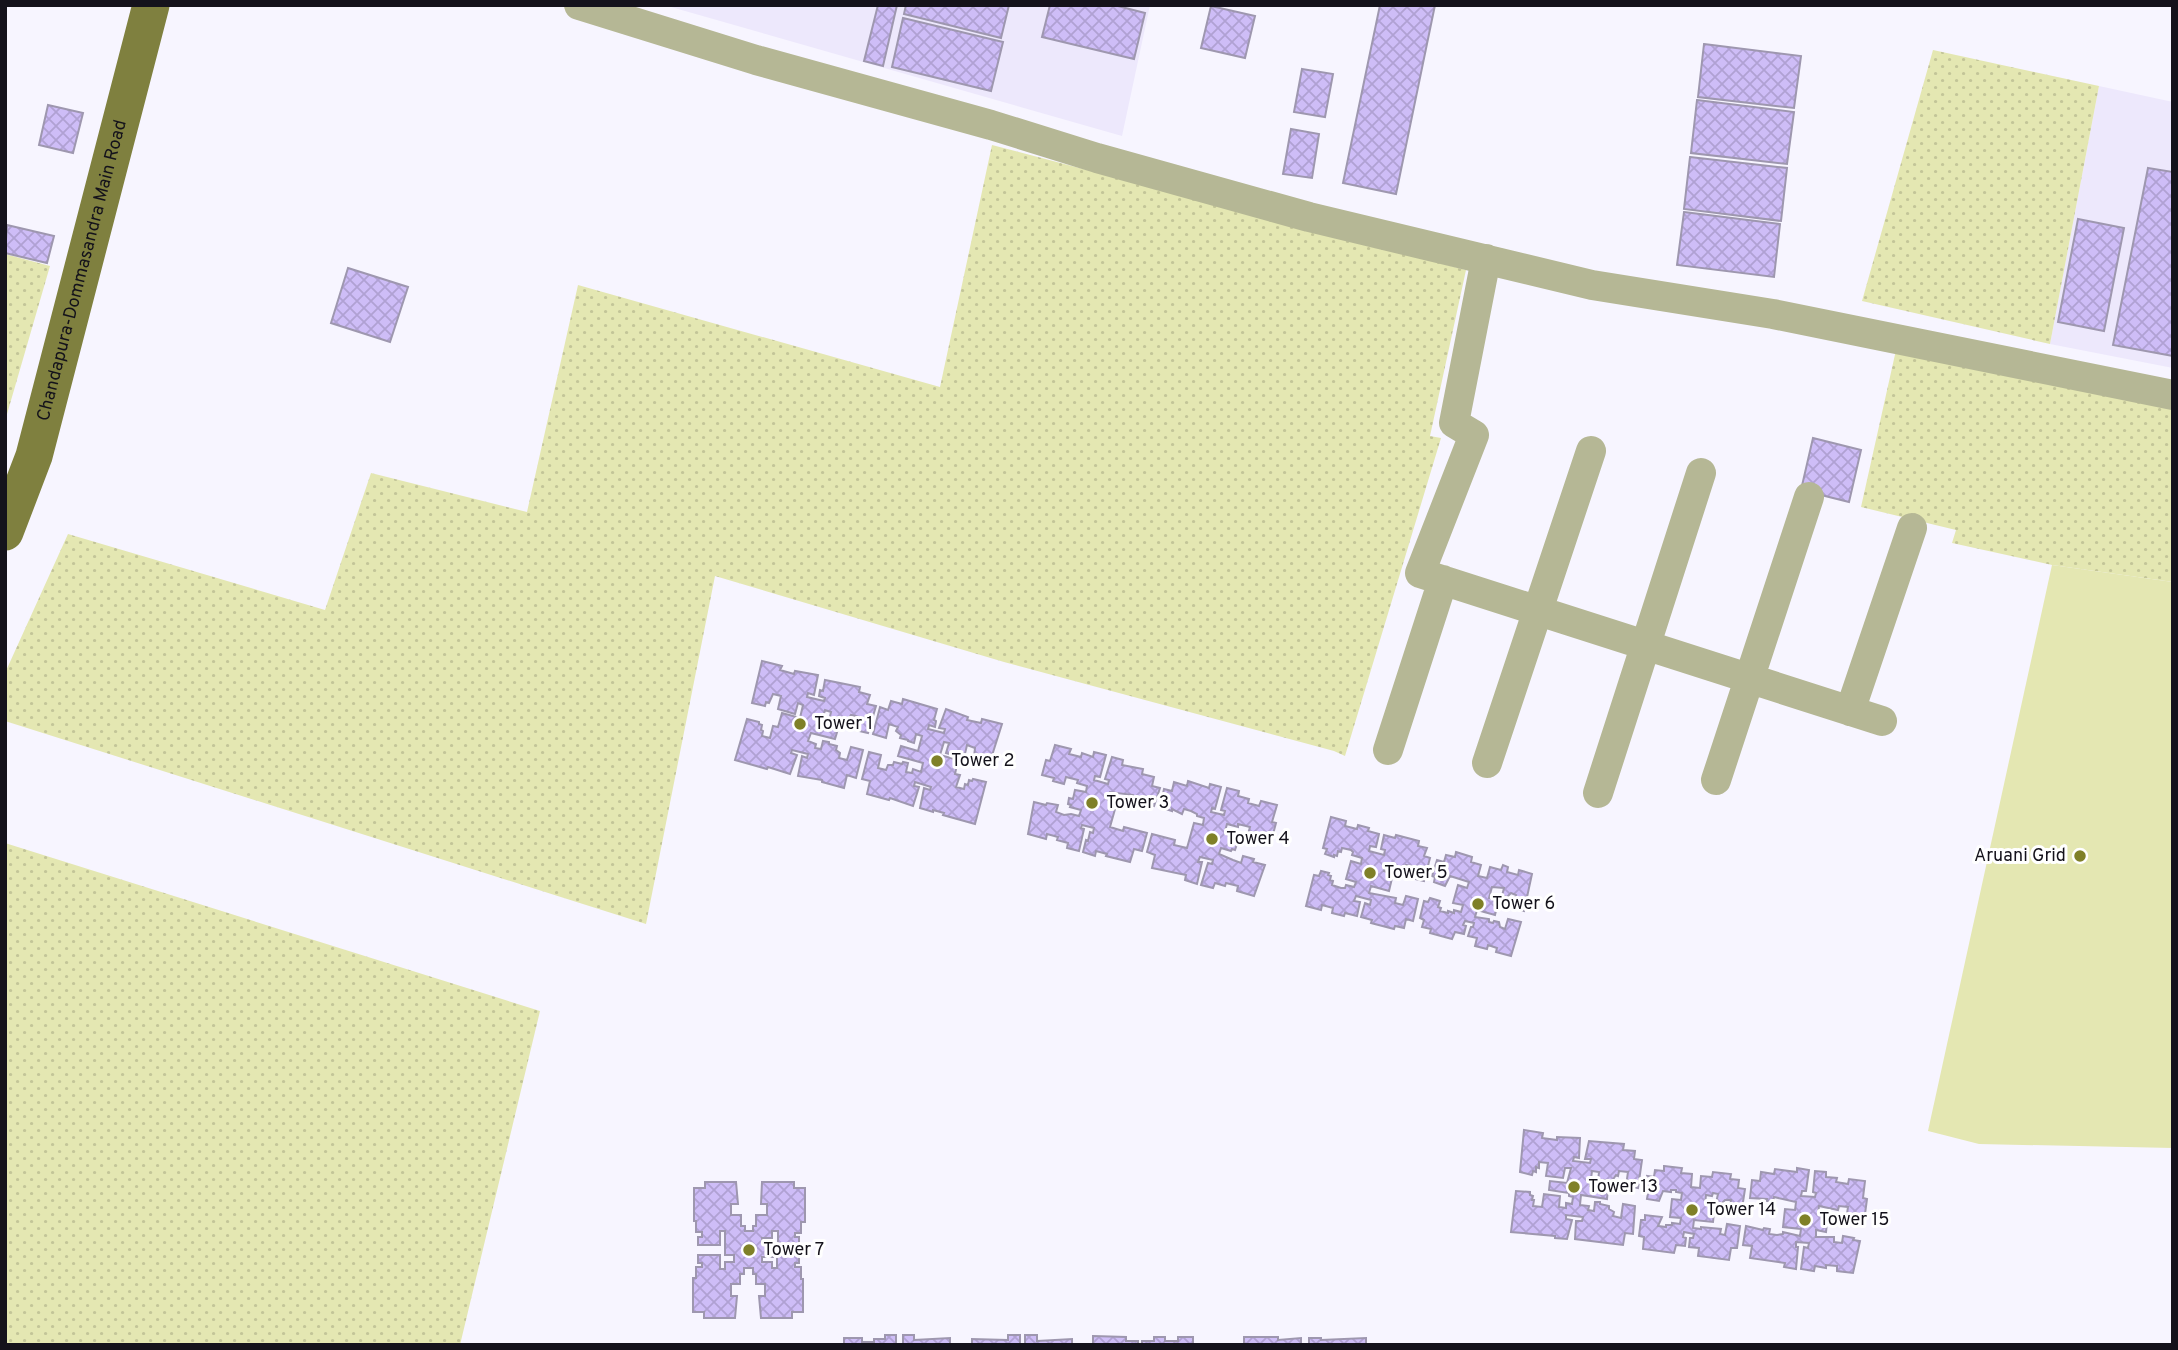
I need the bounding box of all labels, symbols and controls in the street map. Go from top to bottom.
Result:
street label: Chandapura-Dommasandra Main Road [32,117,132,424]
place label: Tower 1 [814,713,873,736]
marker: Tower 1 [792,716,808,732]
place label: Tower 2 [951,750,1015,773]
marker: Tower 2 [929,753,945,769]
place label: Tower 3 [1106,792,1169,815]
marker: Tower 3 [1084,795,1100,811]
place label: Tower 4 [1226,828,1290,851]
marker: Tower 4 [1204,831,1220,847]
place label: Aruani Grid [1974,845,2066,868]
marker: Aruani Grid [2072,848,2088,864]
place label: Tower 5 [1384,862,1448,885]
marker: Tower 5 [1362,865,1378,881]
place label: Tower 6 [1492,893,1555,916]
marker: Tower 6 [1470,896,1486,912]
place label: Tower 13 [1588,1176,1658,1199]
marker: Tower 13 [1566,1179,1582,1195]
place label: Tower 14 [1706,1199,1776,1222]
marker: Tower 14 [1684,1202,1700,1218]
place label: Tower 15 [1819,1209,1889,1232]
marker: Tower 15 [1797,1212,1813,1228]
place label: Tower 7 [763,1239,824,1262]
marker: Tower 7 [741,1242,757,1258]

